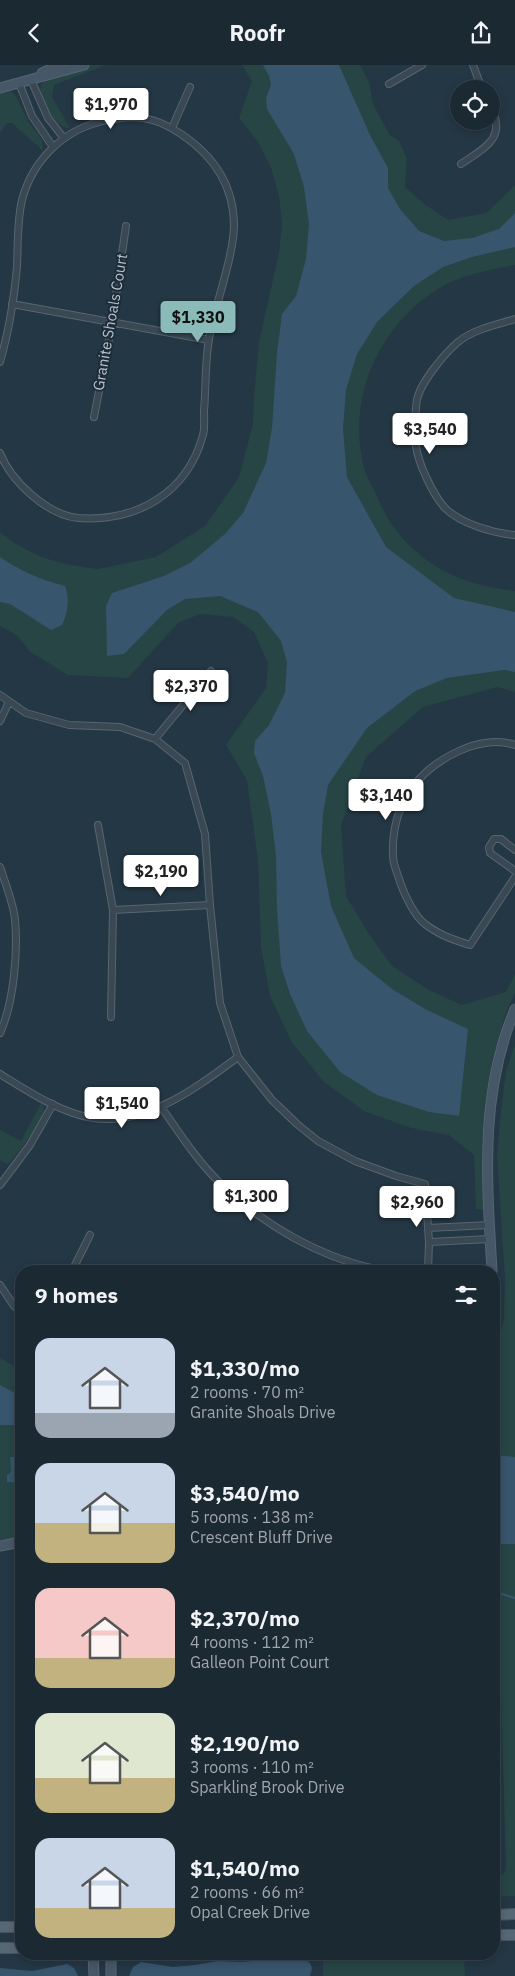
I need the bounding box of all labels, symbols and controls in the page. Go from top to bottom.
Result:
text: Roofr [229,18,286,47]
icon: back [20,19,48,47]
icon: share [467,19,495,47]
map controls [450,80,500,130]
button: locate [450,80,500,130]
pin: $1,970 [70,87,152,130]
text: $1,970 [85,94,137,114]
street label: Granite Shoals Court [89,252,131,392]
pin: $1,330 [157,301,239,343]
text: $1,330 [172,307,224,327]
pin: $3,540 [389,413,471,455]
text: $3,540 [404,419,456,439]
pin: $2,370 [150,669,232,712]
text: $2,370 [165,676,217,696]
pin: $3,140 [345,779,427,821]
text: $3,140 [360,785,412,805]
pin: $2,190 [120,855,202,897]
text: $2,190 [135,861,187,881]
pin: $1,540 [81,1087,163,1129]
text: $1,540 [96,1093,148,1113]
pin: $1,300 [210,1179,292,1222]
pin: $2,960 [376,1185,458,1228]
text: $1,300 [225,1186,277,1206]
text: $2,960 [391,1192,443,1212]
text: 9 homes [35,1281,118,1309]
icon: filters [452,1281,480,1309]
text: $1,330/mo [190,1354,300,1382]
icon: home [75,1358,135,1418]
text: 2 rooms · 70 m² [190,1382,304,1402]
text: Granite Shoals Drive [190,1402,336,1422]
text: $3,540/mo [190,1479,300,1507]
icon: home [75,1483,135,1543]
text: 5 rooms · 138 m² [190,1507,314,1527]
text: Crescent Bluff Drive [190,1527,333,1547]
text: $2,370/mo [190,1604,300,1632]
icon: home [75,1608,135,1668]
text: 4 rooms · 112 m² [190,1632,314,1652]
text: Galleon Point Court [190,1652,329,1672]
text: $2,190/mo [190,1729,300,1757]
icon: home [75,1733,135,1793]
text: 3 rooms · 110 m² [190,1757,314,1777]
text: Sparkling Brook Drive [190,1777,345,1797]
text: $1,540/mo [190,1854,300,1882]
icon: home [75,1858,135,1918]
text: 2 rooms · 66 m² [190,1882,304,1902]
text: Opal Creek Drive [190,1902,310,1922]

